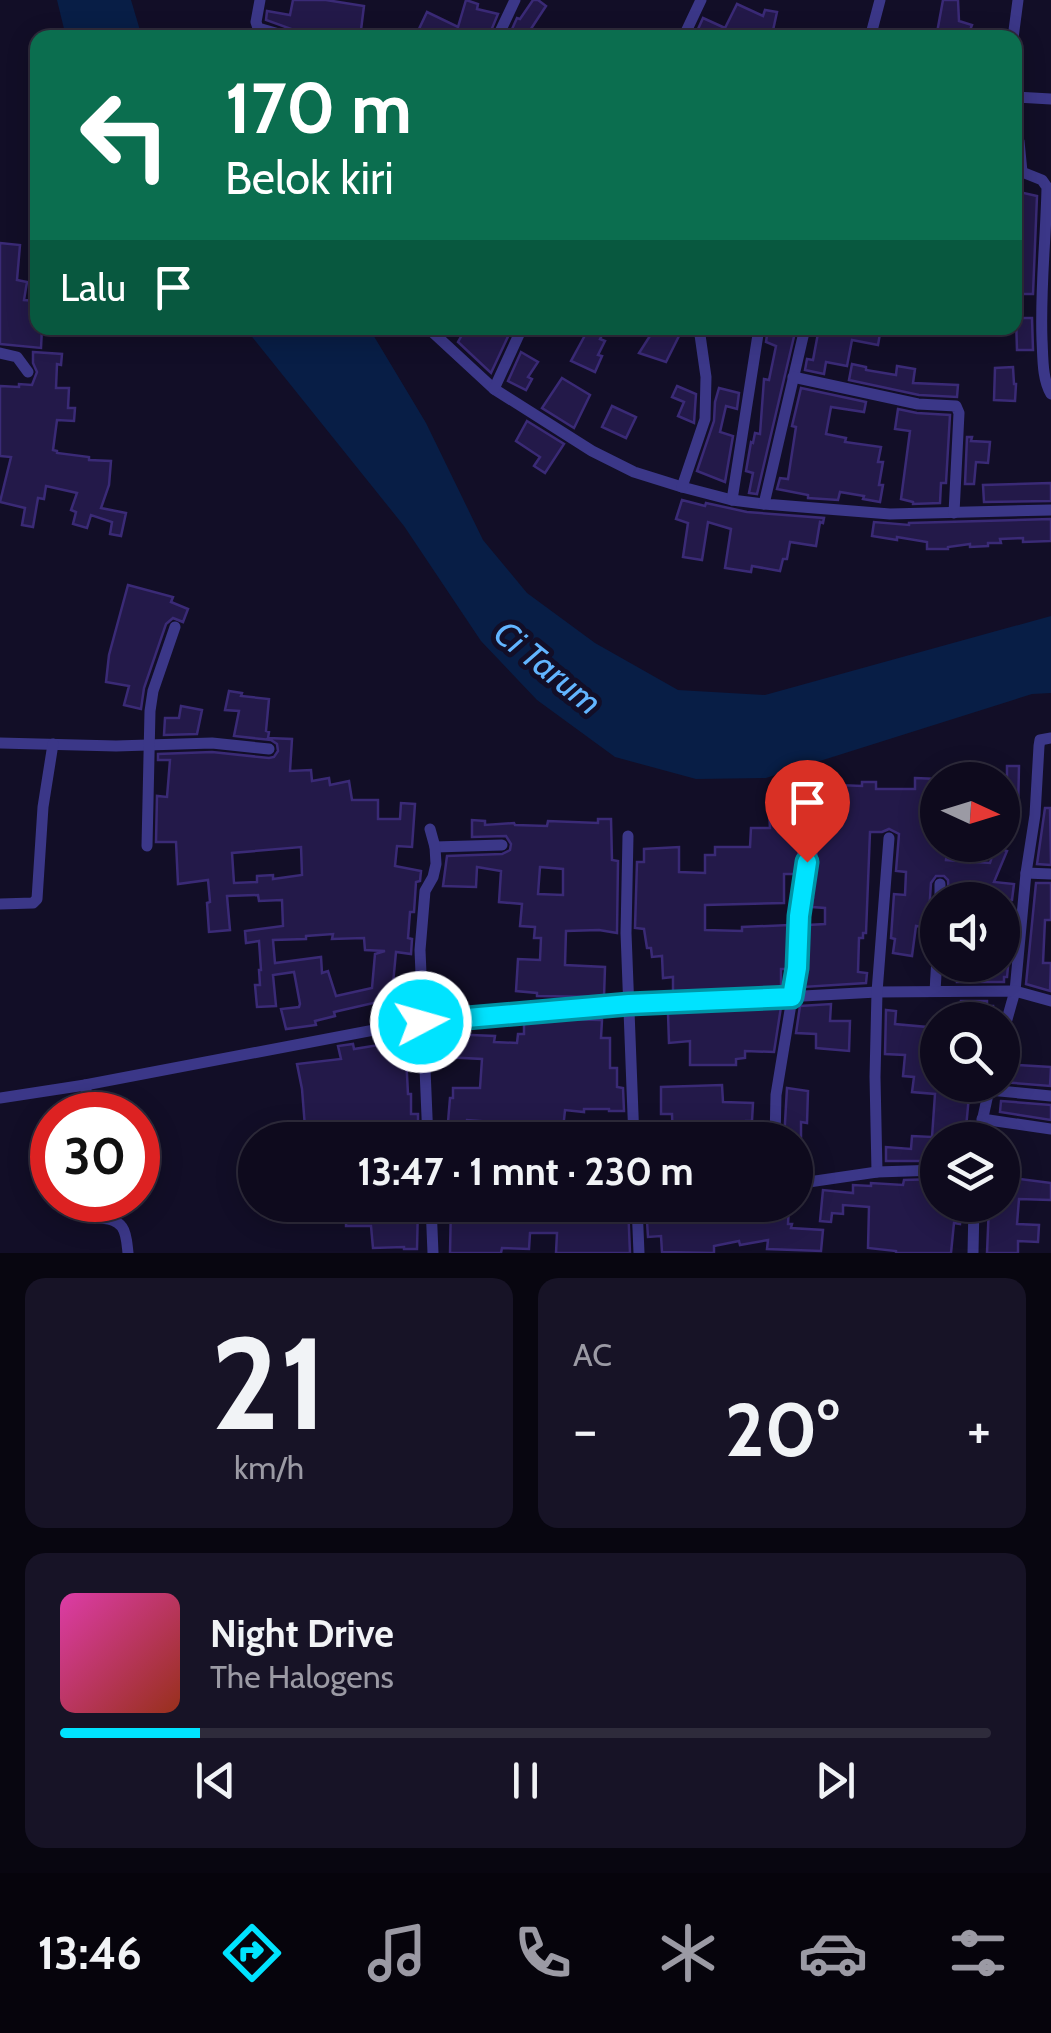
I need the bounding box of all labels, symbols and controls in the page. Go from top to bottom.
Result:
text: 170 m [225,65,412,151]
icon: left [60,70,190,200]
text: Belok kiri [225,151,394,205]
icon: arrive [146,260,201,315]
text: Lalu [60,264,126,311]
water label: Ci Tarum [486,611,610,723]
pin [765,760,850,863]
north arrow [920,762,1020,862]
map controls [920,762,1020,1222]
icon: arrive [780,775,835,830]
button: sound [920,882,1020,982]
position arrow [369,970,473,1074]
button: search [920,1002,1020,1102]
speed limit sign: 30 [30,1092,160,1222]
button: layers [920,1122,1020,1222]
text: 13:47 · 1 mnt · 230 m [357,1148,694,1195]
text: 21 [211,1304,327,1462]
text: AC [573,1335,612,1374]
text: 20° [725,1384,839,1475]
text: − [573,1396,597,1463]
text: + [967,1396,991,1463]
text: km/h [234,1448,304,1487]
text: Night Drive [210,1610,394,1657]
text: The Halogens [210,1657,394,1696]
icon: previous [188,1753,243,1808]
icon: pause [498,1753,553,1808]
icon: next [808,1753,863,1808]
icon: directions [217,1918,287,1988]
icon: music [362,1918,432,1988]
icon: phone [508,1918,578,1988]
icon: climate [653,1918,723,1988]
icon: car [798,1918,868,1988]
icon: filters [943,1918,1013,1988]
text: 13:46 [38,1926,142,1980]

